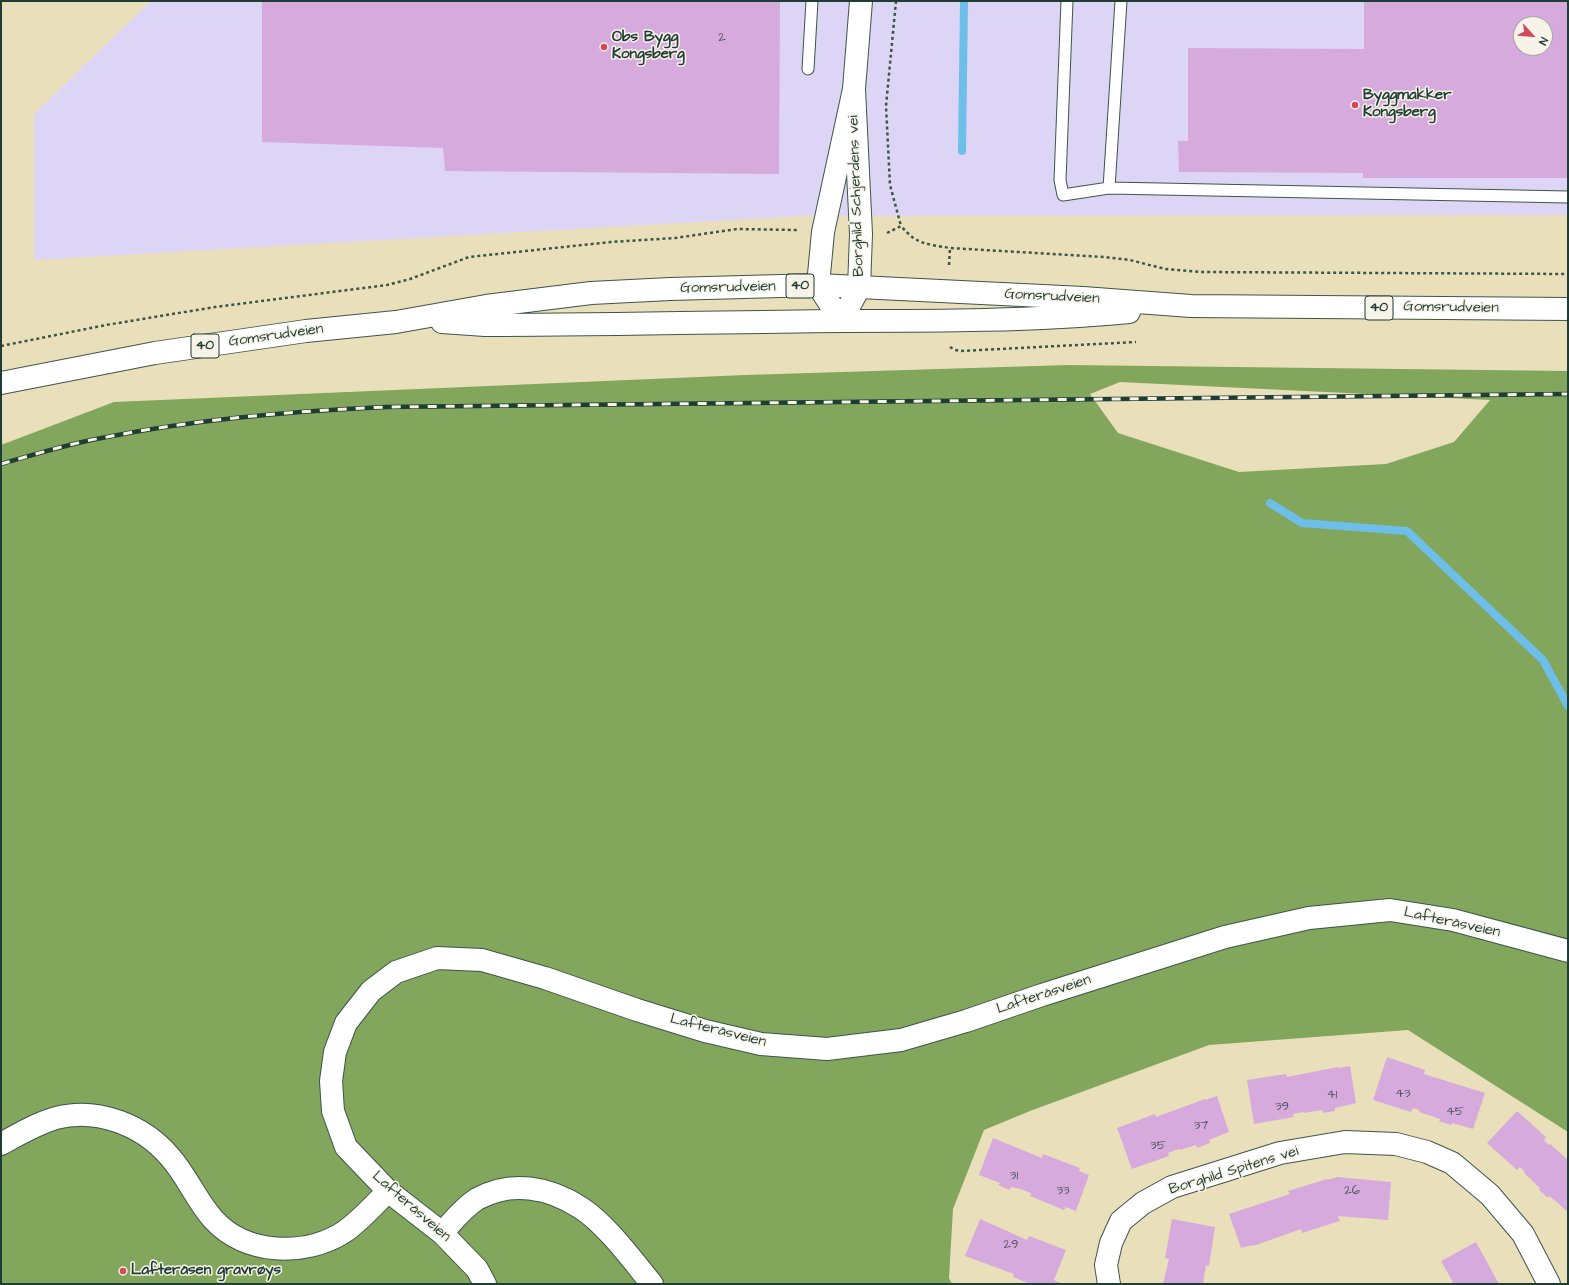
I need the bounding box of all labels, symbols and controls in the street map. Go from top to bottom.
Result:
north arrow [1513,16,1553,56]
place label: Obs Bygg Kongsberg [612,29,685,64]
house number: 2 [718,30,726,46]
text: N [1535,35,1551,48]
marker: Obs Bygg Kongsberg [599,42,609,52]
place label: Byggmakker Kongsberg [1363,87,1451,122]
marker: Byggmakker Kongsberg [1350,100,1360,110]
street label: Borghild Schjerdens vei [845,115,869,277]
road number: 40 [786,274,814,298]
street label: Gomsrudveien [680,278,776,298]
street label: Gomsrudveien [1004,286,1100,308]
road number: 40 [1365,296,1393,320]
street label: Gomsrudveien [1403,298,1499,318]
street label: Gomsrudveien [228,320,324,352]
road number: 40 [191,334,219,358]
street label: Lafteråsveien [1402,904,1502,942]
street label: Lafteråsveien [994,971,1094,1019]
street label: Lafteråsveien [668,1010,768,1052]
house number: 43 [1395,1086,1411,1102]
house number: 41 [1327,1087,1337,1103]
house number: 39 [1275,1099,1289,1115]
house number: 45 [1446,1104,1464,1120]
house number: 37 [1194,1118,1208,1134]
house number: 35 [1150,1138,1166,1154]
street label: Borghild Spitens vei [1167,1143,1301,1199]
street label: Lafteråsveien [368,1168,454,1246]
house number: 31 [1010,1168,1018,1184]
house number: 33 [1056,1183,1070,1199]
house number: 26 [1344,1183,1360,1199]
house number: 29 [1004,1237,1018,1253]
place label: Lafteråsen gravrøys [131,1262,281,1280]
marker: Lafteråsen gravrøys [118,1266,128,1276]

